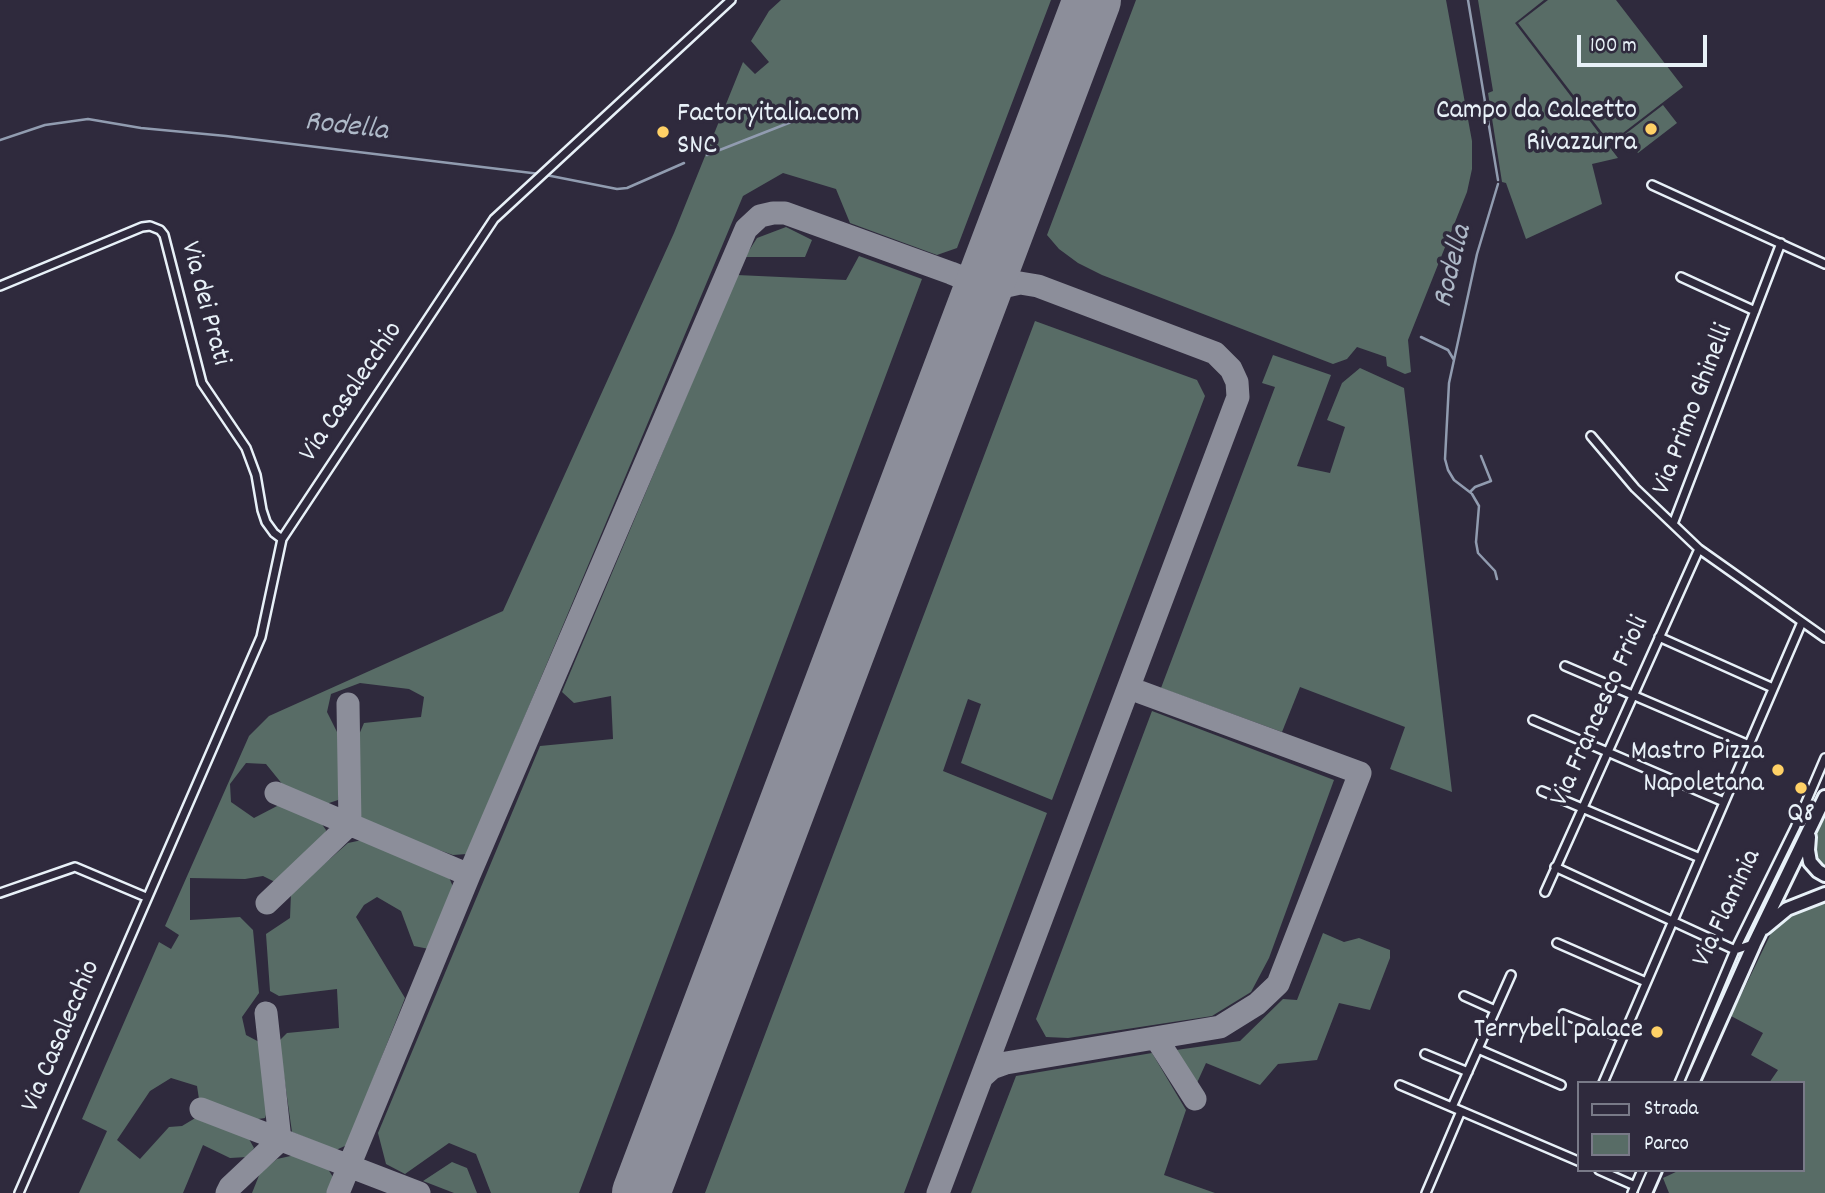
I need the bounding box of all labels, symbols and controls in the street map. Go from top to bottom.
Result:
scale bar [1580,21,1710,65]
text: 100 m [1590,32,1637,62]
place label: Campo da Calcetto Rivazzurra [1436,96,1637,162]
place label: Factoryitalia.com SNC [677,99,860,165]
water label: Rodella [302,106,390,152]
marker: Campo da Calcetto Rivazzurra [1643,121,1659,137]
marker: Factoryitalia.com SNC [655,124,671,140]
water label: Rodella [1427,222,1483,312]
street label: Via dei Prati [170,238,236,370]
street label: Via Casalecchio [294,316,412,470]
street label: Via Primo Ghinelli [1647,320,1743,500]
street label: Via Francesco Frioli [1545,612,1659,812]
place label: Mastro Pizza Napoletana [1631,737,1764,803]
marker: Mastro Pizza Napoletana [1770,762,1786,778]
marker: Q8 [1793,780,1809,796]
place label: Q8 [1787,799,1815,833]
street label: Via Flaminia [1687,845,1771,973]
street label: Via Casalecchio [16,956,110,1118]
place label: Terrybell palace [1474,1015,1643,1049]
marker: Terrybell palace [1649,1024,1665,1040]
legend [1576,1081,1804,1172]
text: Strada [1644,1095,1698,1125]
text: Parco [1644,1130,1689,1160]

